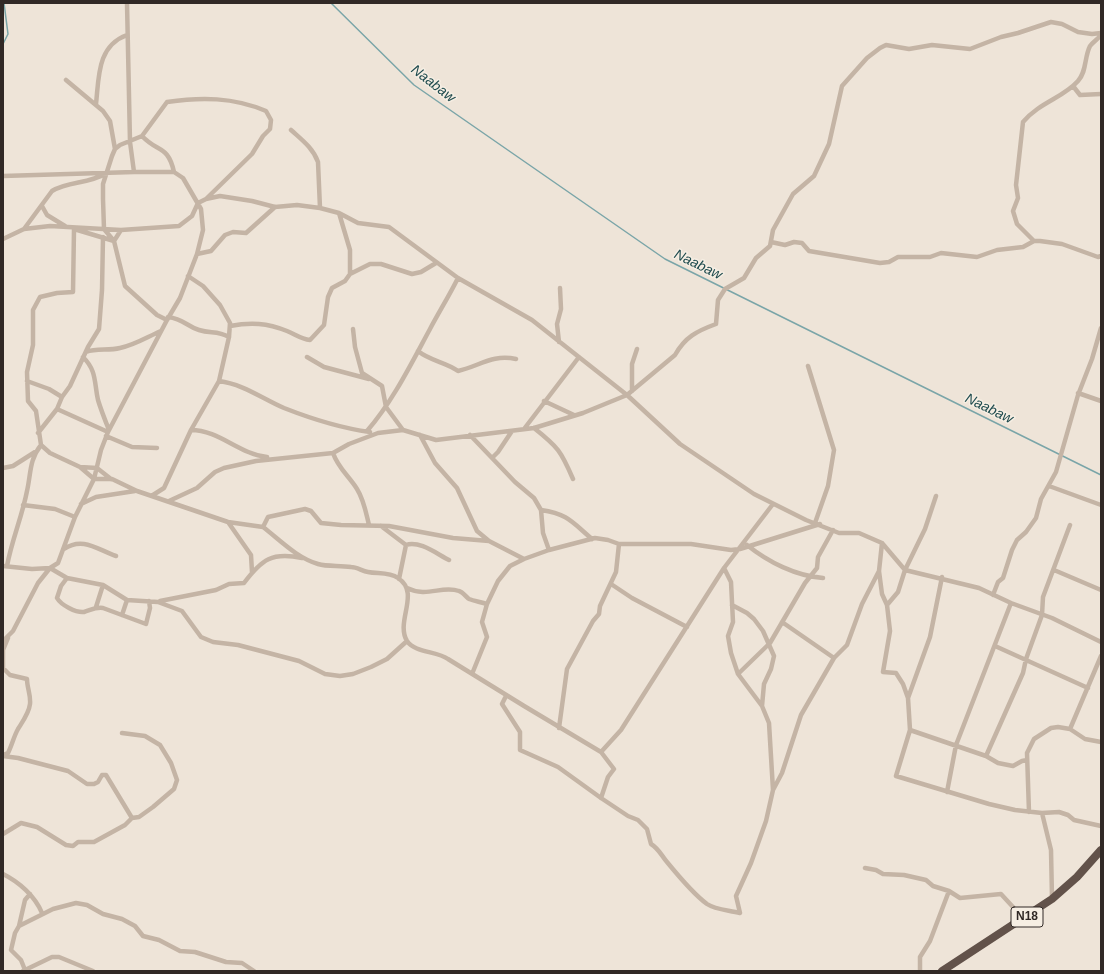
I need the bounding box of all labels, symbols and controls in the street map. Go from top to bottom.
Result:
water label: Naabaw [408,62,458,106]
water label: Naabaw [671,246,725,284]
water label: Naabaw [962,390,1016,428]
road number: N18 [1011,907,1043,927]

